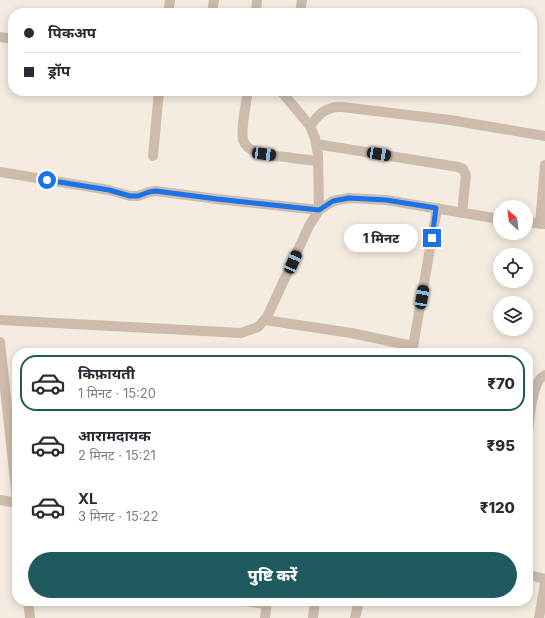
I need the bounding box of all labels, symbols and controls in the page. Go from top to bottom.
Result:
text: पिकअप [48,23,96,42]
text: ड्रॉप [48,61,70,80]
car [366,146,392,162]
car [251,147,277,161]
route start [38,171,56,189]
north arrow [493,200,533,240]
map controls [493,200,533,336]
callout: 1 मिनट [344,224,418,252]
route end [423,229,441,247]
text: 1 मिनट [363,230,399,246]
button: locate [493,248,533,288]
car [283,249,303,275]
car [414,284,430,310]
button: layers [493,296,533,336]
text: किफ़ायती [78,364,135,383]
icon: car [30,365,66,401]
text: ₹70 [487,374,515,393]
text: 1 मिनट · 15:20 [78,385,156,401]
text: आरामदायक [78,426,151,445]
icon: car [30,427,66,463]
text: ₹95 [487,436,515,455]
text: 2 मिनट · 15:21 [78,447,156,463]
icon: car [30,489,66,525]
text: XL [78,489,98,508]
text: ₹120 [480,498,515,517]
text: 3 मिनट · 15:22 [78,508,158,524]
button: पुष्टि करें [28,552,517,598]

